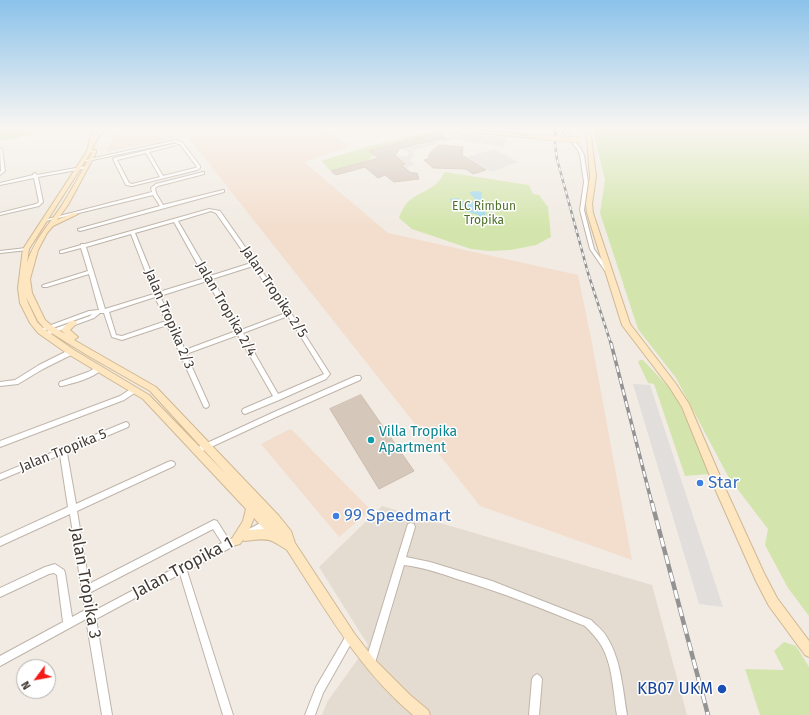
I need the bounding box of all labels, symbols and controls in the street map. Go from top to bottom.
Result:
park label: ELC Rimbun Tropika [452,200,516,228]
street label: Jalan Tropika 2/5 [237,243,311,341]
street label: Jalan Tropika 2/4 [192,259,260,359]
street label: Jalan Tropika 2/3 [140,267,198,371]
place label: Villa Tropika Apartment [379,424,457,456]
street label: Jalan Tropika 5 [17,426,109,476]
marker: Villa Tropika Apartment [366,435,376,445]
place label: Star [708,473,739,493]
marker: Star [695,478,705,488]
place label: 99 Speedmart [344,506,451,526]
marker: 99 Speedmart [331,511,341,521]
street label: Jalan Tropika 3 [65,526,105,640]
street label: Jalan Tropika 1 [129,533,237,603]
north arrow [16,659,56,699]
text: N [19,679,34,692]
place label: KB07 UKM [637,679,713,699]
marker: KB07 UKM [716,683,728,695]

